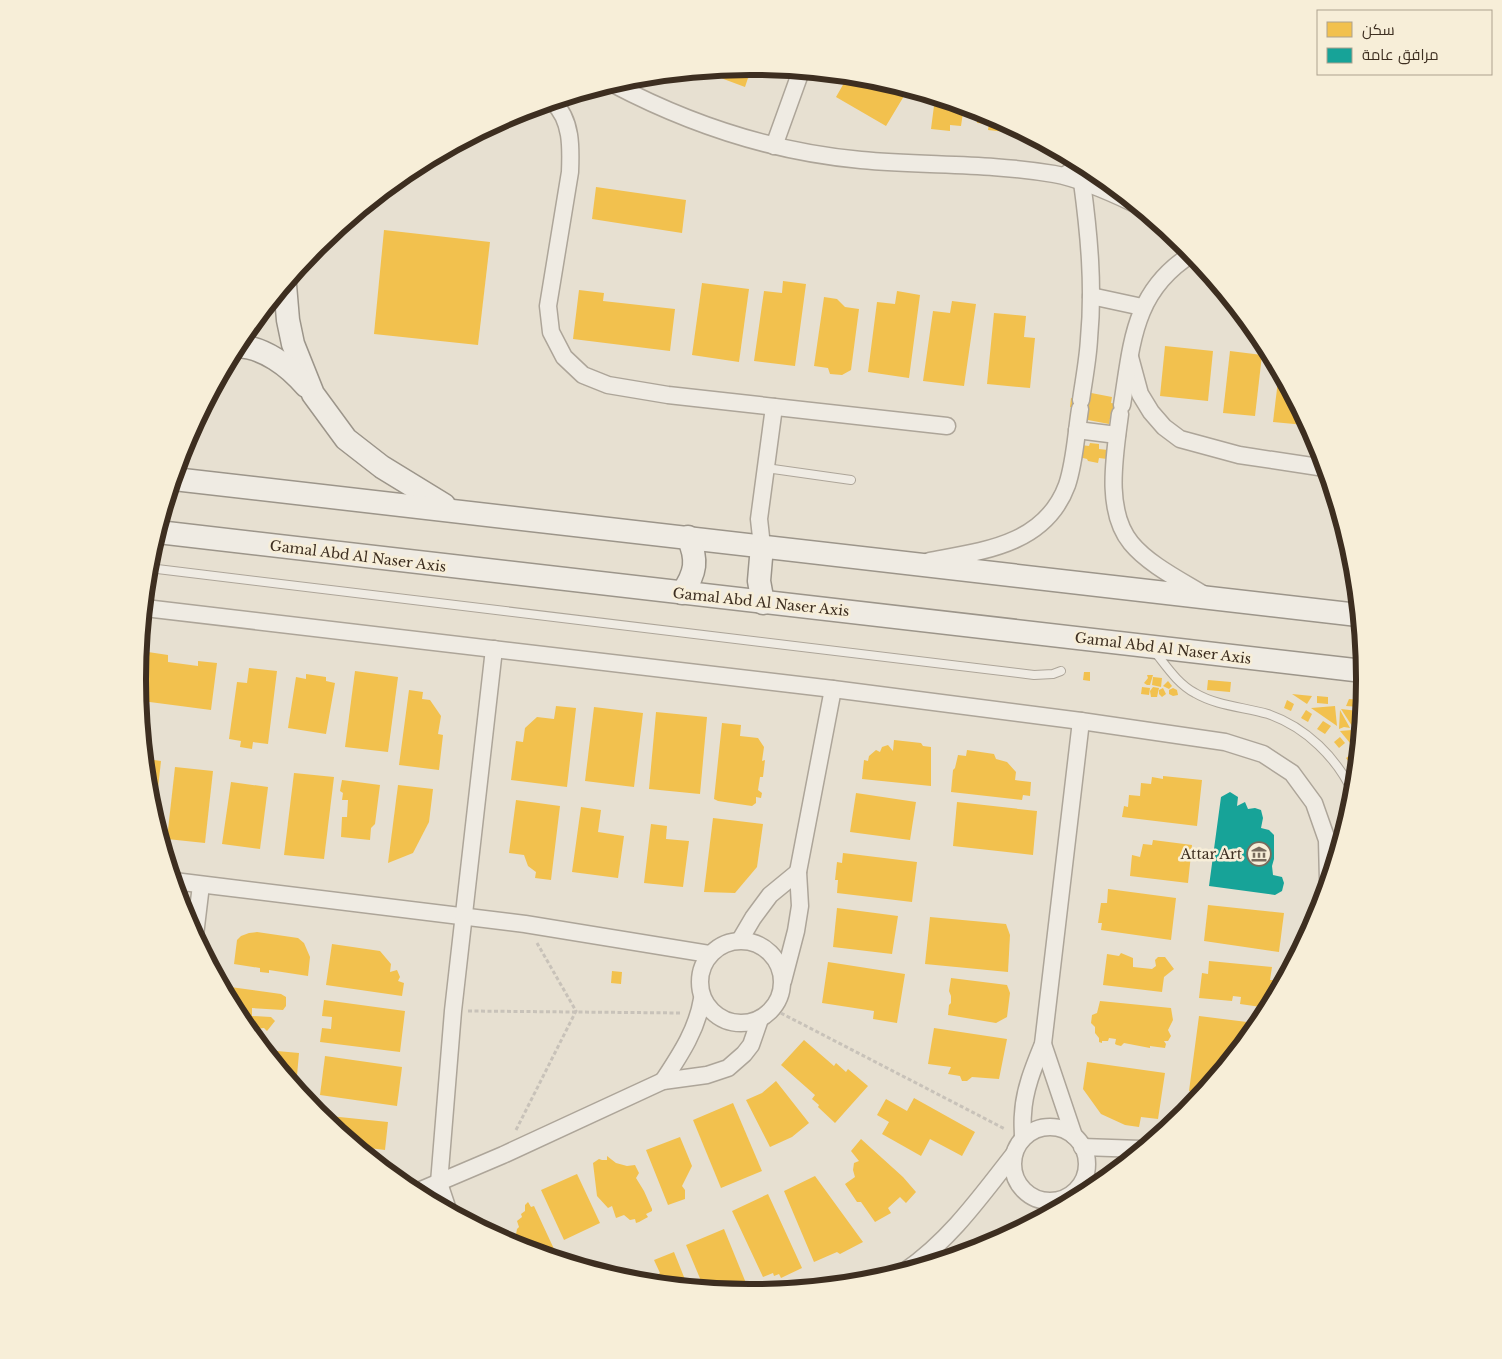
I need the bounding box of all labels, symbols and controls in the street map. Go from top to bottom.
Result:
legend [1317,10,1492,75]
text: سكن [1362,20,1395,40]
text: مرافق عامة [1362,45,1439,65]
street label: Gamal Abd Al Naser Axis [269,536,447,576]
street label: Gamal Abd Al Naser Axis [672,584,850,620]
street label: Gamal Abd Al Naser Axis [1074,628,1252,668]
museum icon: Attar Art [1246,841,1272,867]
place label: Attar Art [1179,845,1243,863]

